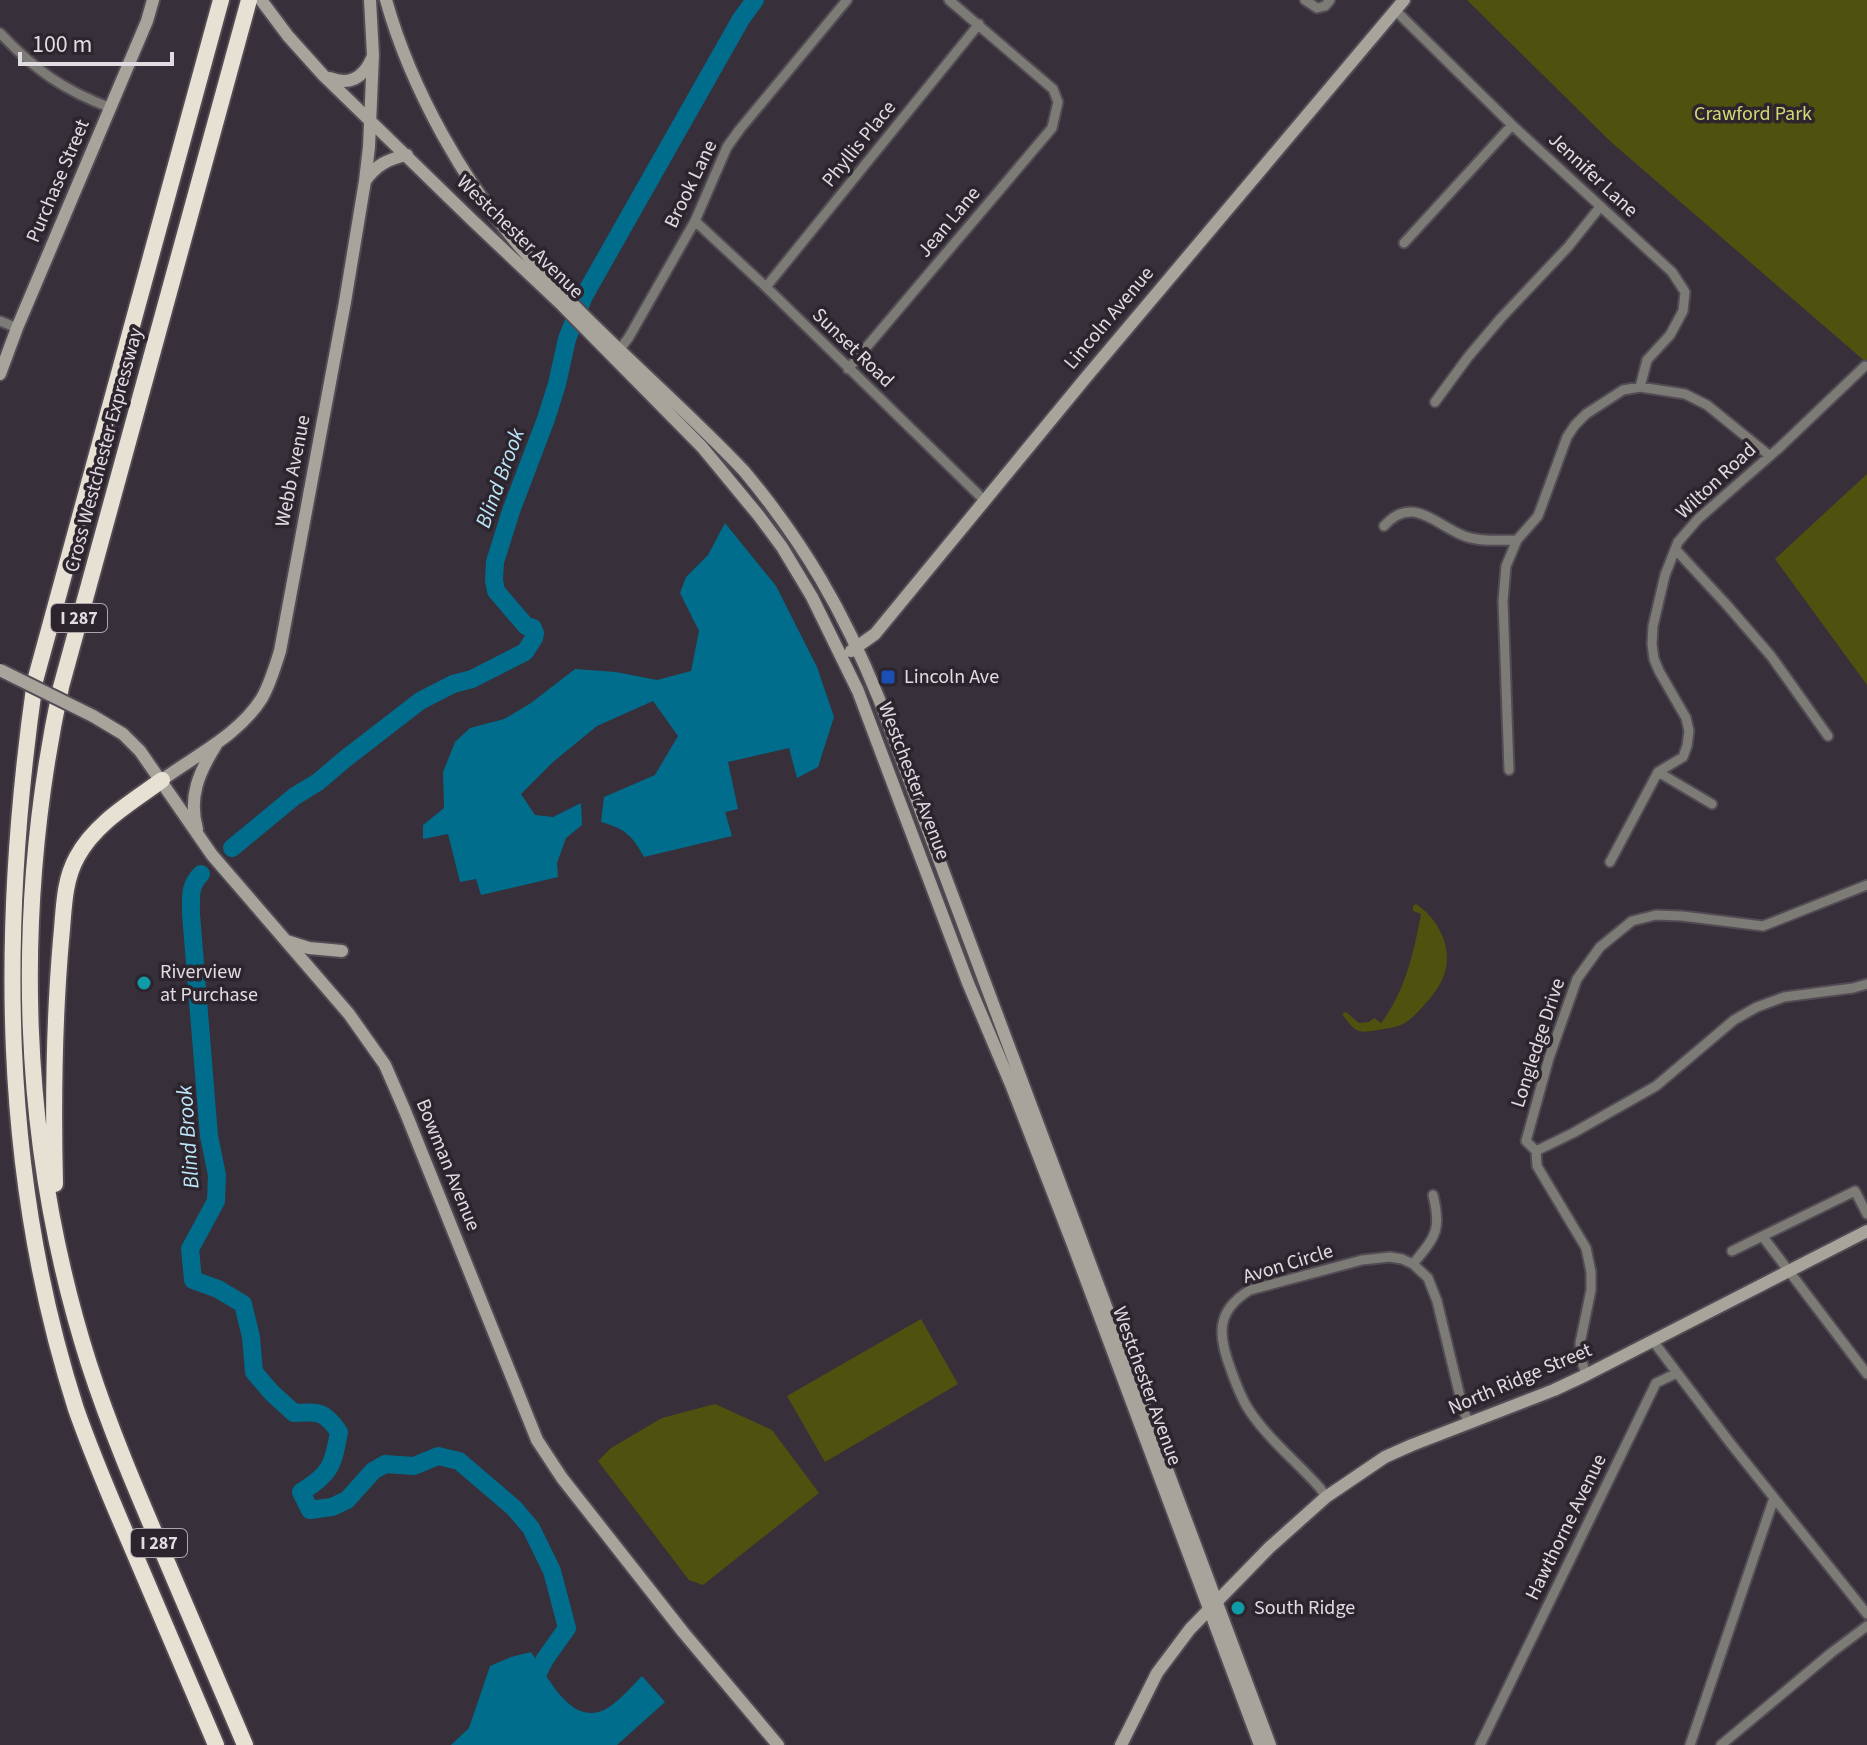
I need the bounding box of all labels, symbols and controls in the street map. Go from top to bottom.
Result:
scale bar [20,16,172,66]
text: 100 m [32,27,92,62]
street label: Phyllis Place [815,95,903,193]
park label: Crawford Park [1694,100,1812,128]
street label: Purchase Street [19,115,97,247]
street label: Jennifer Lane [1542,126,1644,224]
street label: Brook Lane [658,135,724,233]
street label: Westchester Avenue [450,169,590,305]
street label: Jean Lane [911,180,987,264]
street label: Lincoln Avenue [1058,260,1161,376]
street label: Sunset Road [806,302,900,394]
street label: Cross Westchester Expressway [58,324,150,575]
street label: Webb Avenue [268,413,318,529]
water label: Blind Brook [467,423,533,532]
street label: Wilton Road [1670,436,1762,526]
road number: I 287 [51,604,107,632]
place label: Lincoln Ave [904,663,999,691]
marker: Lincoln Ave [879,668,897,686]
street label: Westchester Avenue [871,698,957,864]
place label: Riverview at Purchase [160,958,258,1009]
marker: Riverview at Purchase [135,974,153,992]
street label: Longledge Drive [1504,975,1572,1111]
water label: Blind Brook [168,1084,208,1190]
street label: Bowman Avenue [409,1095,487,1235]
street label: Avon Circle [1239,1237,1337,1291]
street label: Westchester Avenue [1105,1303,1189,1469]
street label: North Ridge Street [1444,1336,1596,1422]
street label: Hawthorne Avenue [1518,1449,1614,1605]
road number: I 287 [131,1529,187,1557]
place label: South Ridge [1254,1594,1355,1622]
marker: South Ridge [1229,1599,1247,1617]

